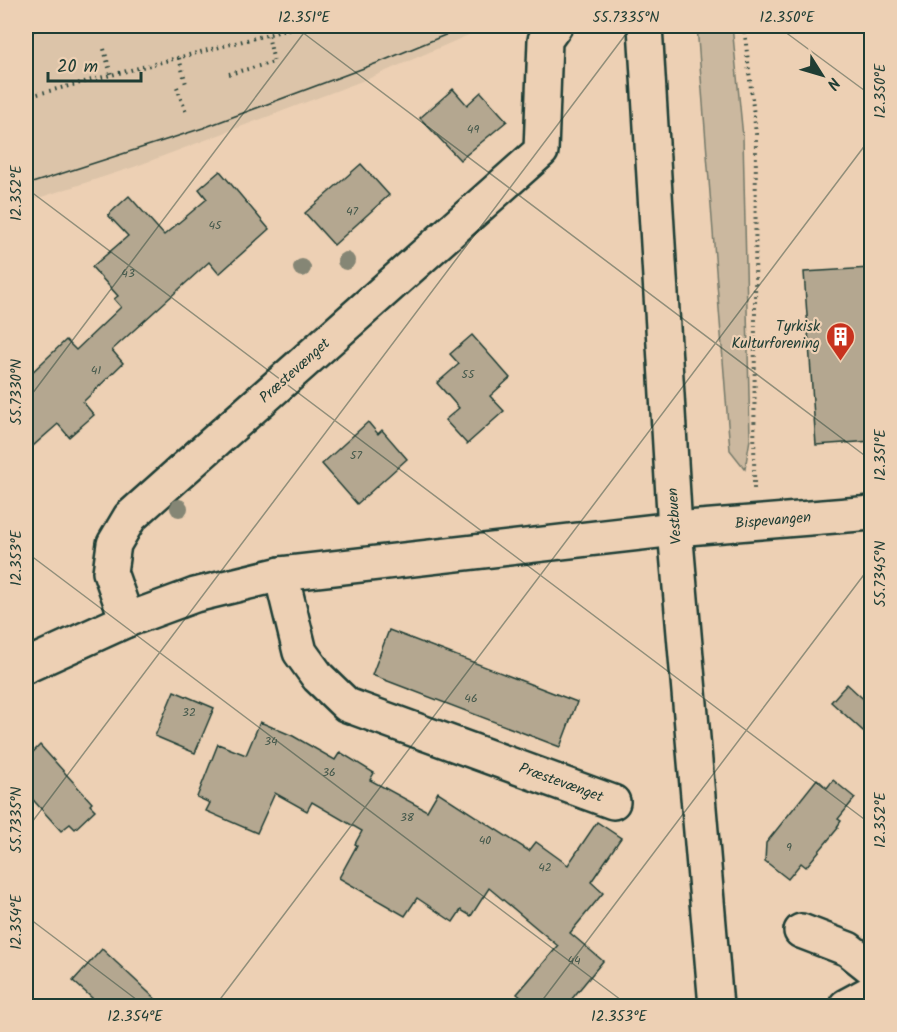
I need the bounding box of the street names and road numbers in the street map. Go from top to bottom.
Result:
street label: Præstevænget [254,332,336,409]
street label: Vestbuen [661,487,689,545]
street label: Bispevangen [734,506,812,536]
street label: Præstevænget [515,757,607,809]

